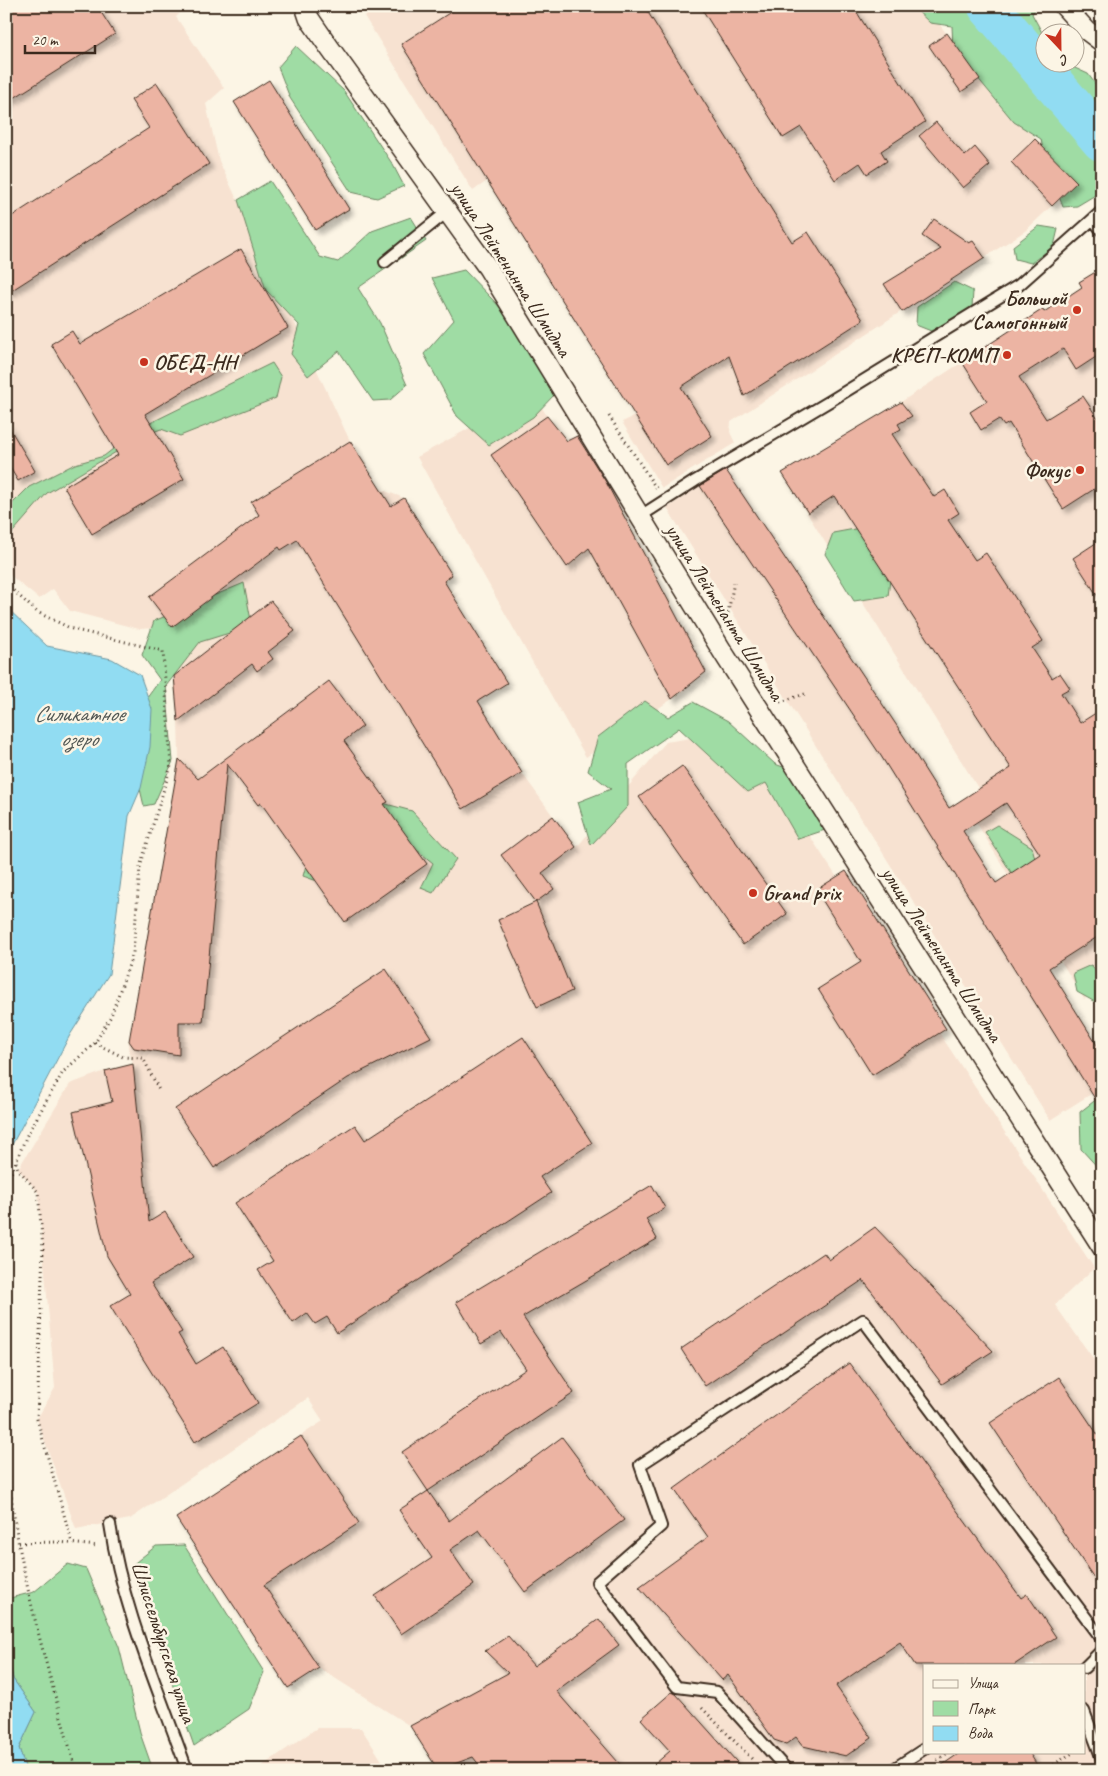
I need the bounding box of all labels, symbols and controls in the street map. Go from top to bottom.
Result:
scale bar [25,22,95,54]
north arrow [1036,22,1086,72]
text: 20 m [32,31,59,50]
text: С [1056,50,1071,70]
street label: улица Лейтенанта Шмидта [444,175,578,363]
place label: Большой Самогонный [973,285,1069,335]
marker: Большой Самогонный [1071,304,1083,316]
place label: КРЕП-КОМП [891,342,1001,368]
place label: ОБЕД-НН [154,349,240,375]
marker: КРЕП-КОМП [1001,349,1013,361]
marker: ОБЕД-НН [138,356,150,368]
place label: Фокус [1025,457,1071,484]
marker: Фокус [1074,464,1086,476]
street label: улица Лейтенанта Шмидта [659,517,791,707]
water label: Силикатное озеро [34,700,128,753]
street label: улица Лейтенанта Шмидта [875,860,1009,1048]
place label: Grand prix [763,880,842,906]
marker: Grand prix [747,887,759,899]
street label: Шлиссельбургская улица [126,1558,203,1727]
legend [923,1664,1086,1754]
text: Улица [968,1674,999,1693]
text: Парк [968,1700,996,1719]
text: Вода [968,1724,993,1743]

